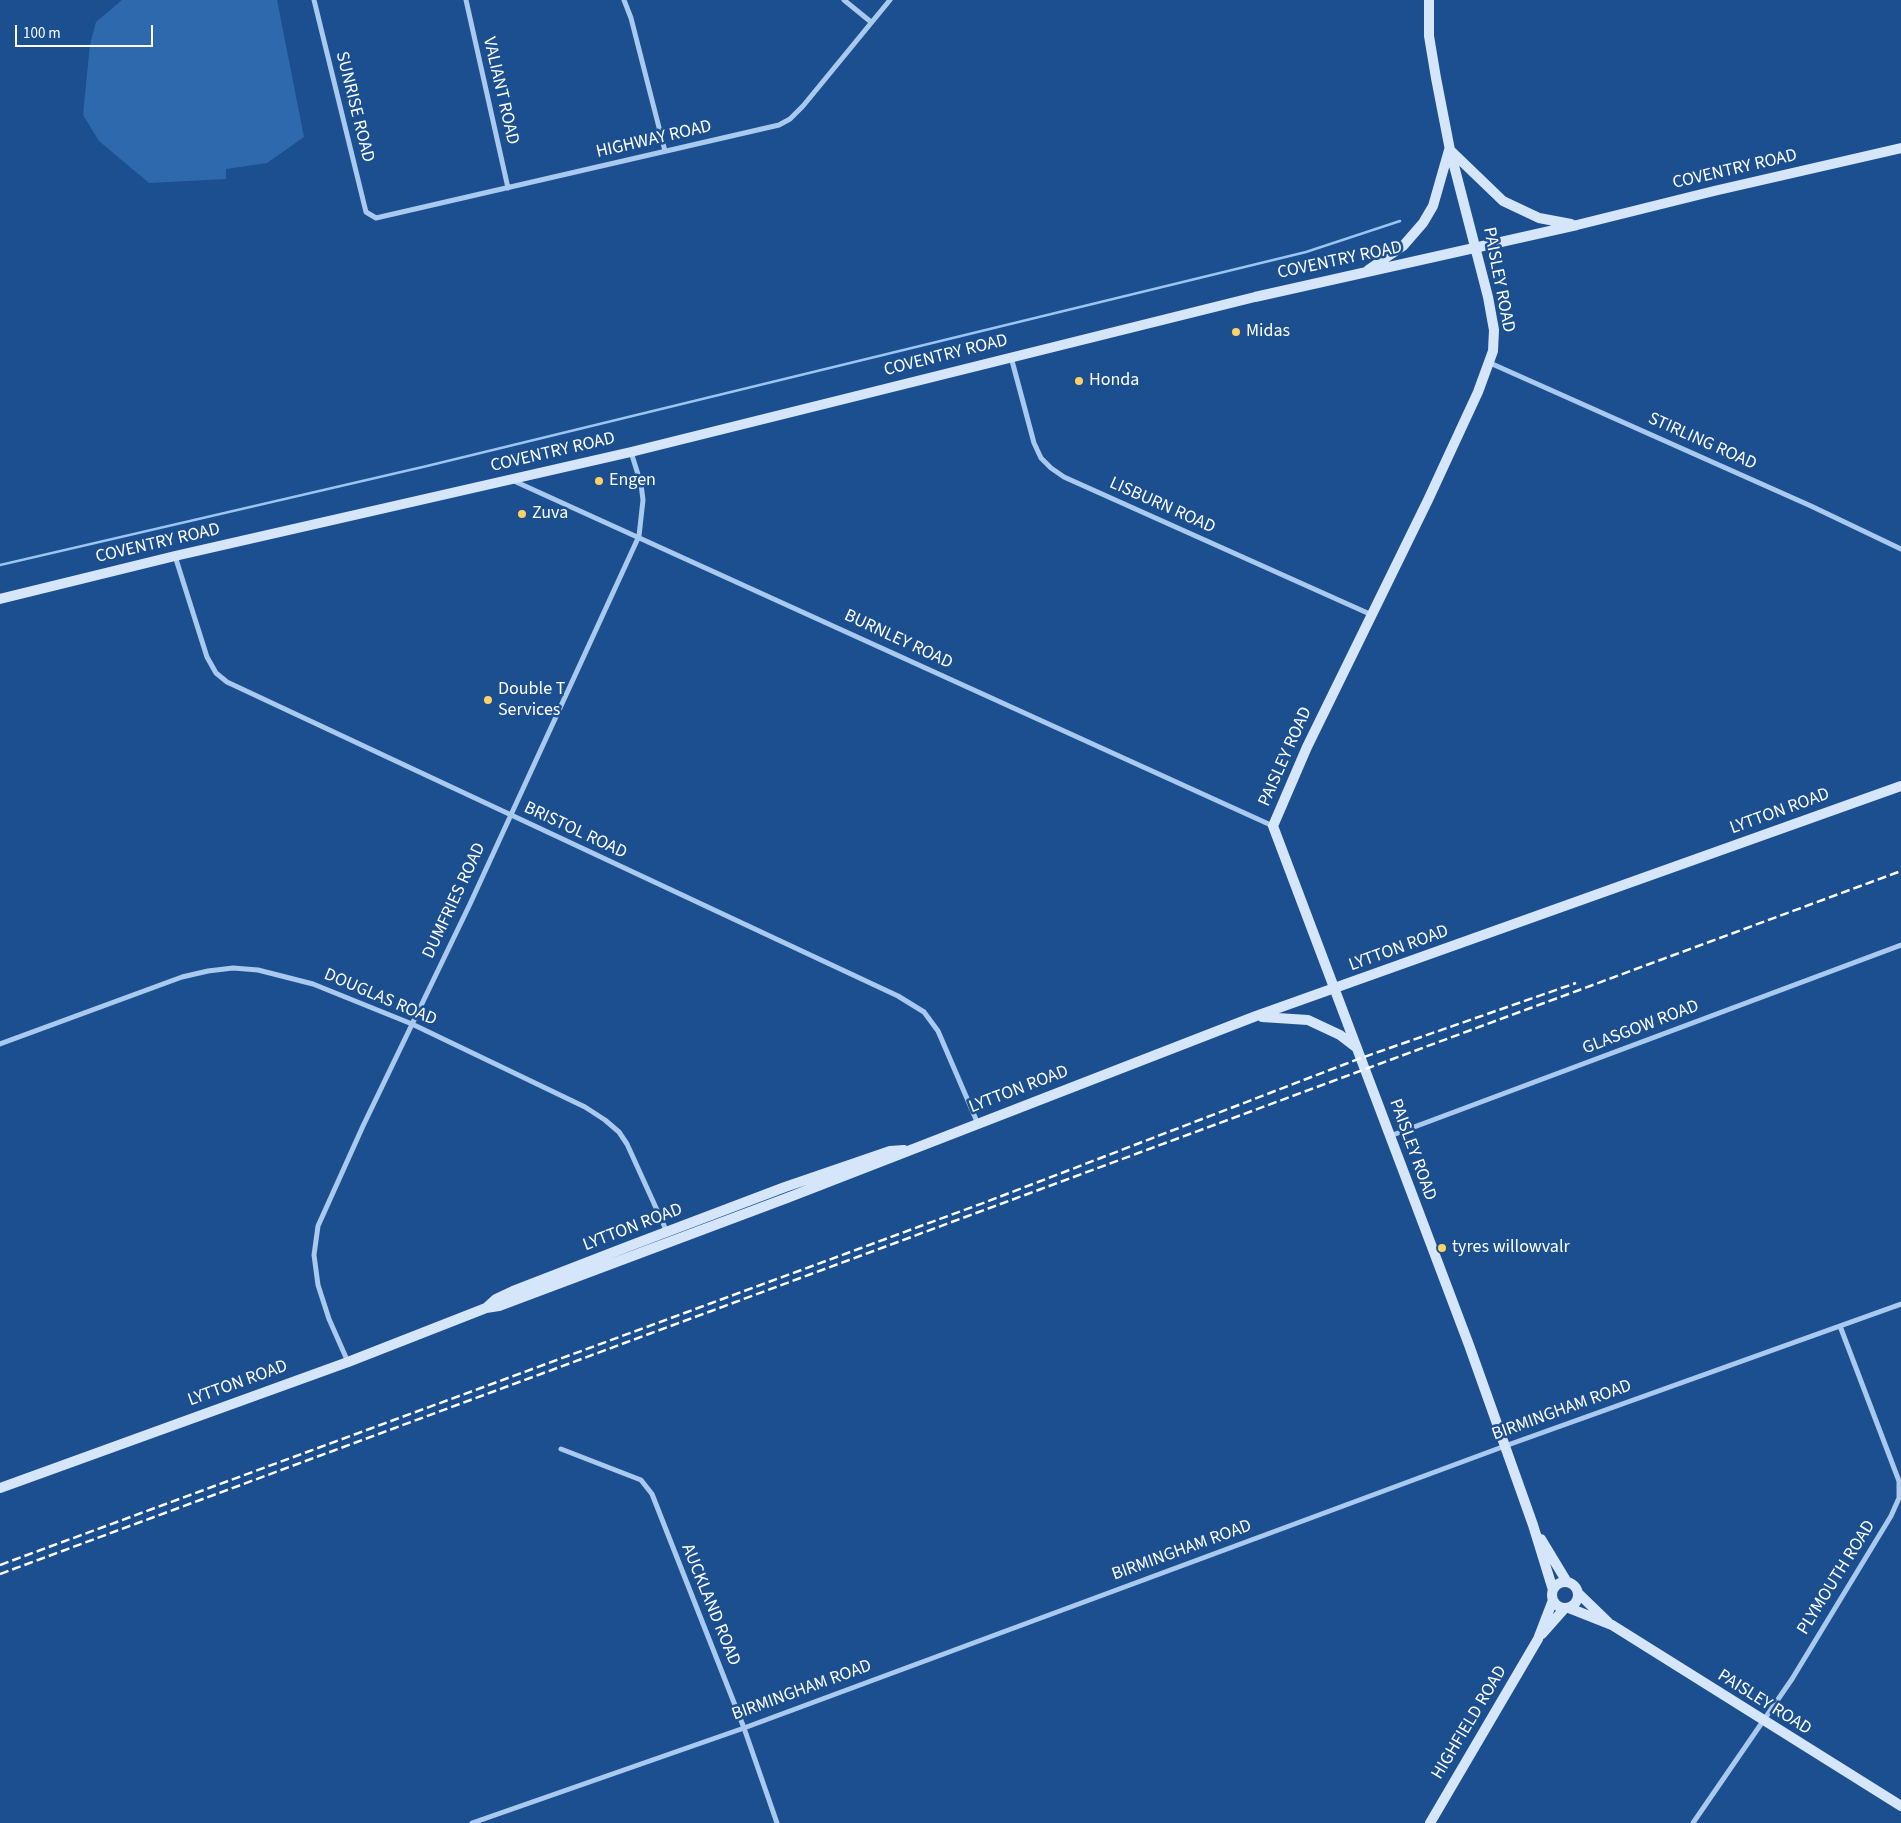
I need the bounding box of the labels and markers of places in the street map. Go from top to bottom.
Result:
place label: Midas [1246,321,1290,343]
marker: Midas [1230,326,1242,338]
place label: Honda [1089,370,1139,392]
marker: Honda [1073,375,1085,387]
place label: Engen [609,470,656,492]
marker: Engen [593,475,605,487]
place label: Zuva [532,503,568,525]
marker: Zuva [516,508,528,520]
place label: Double T Services [498,679,565,722]
marker: Double T Services [482,694,494,706]
place label: tyres willowvalr [1452,1237,1570,1259]
marker: tyres willowvalr [1436,1242,1448,1254]

